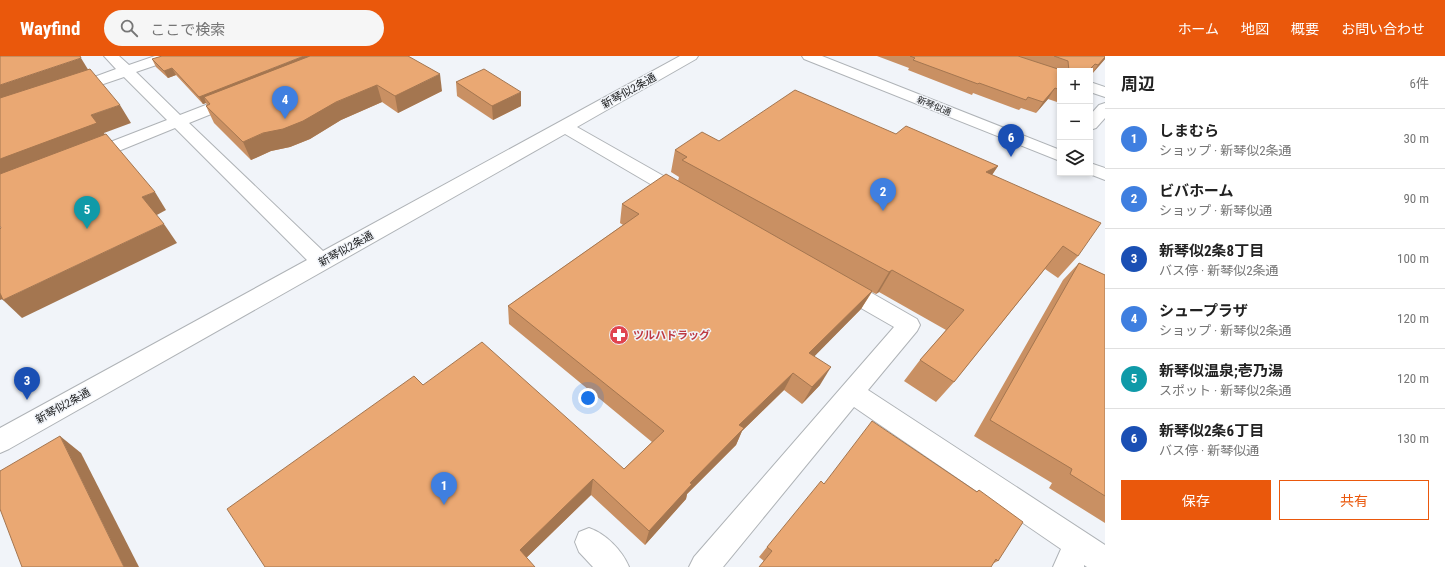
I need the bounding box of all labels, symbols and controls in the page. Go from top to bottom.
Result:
search box [104,10,384,46]
text: Wayfind [20,17,80,40]
icon: search [118,17,140,39]
text: ここで検索 [150,21,225,39]
text: ホーム [1177,21,1219,37]
text: 地図 [1241,21,1269,37]
text: 概要 [1291,21,1319,37]
text: お問い合わせ [1341,21,1425,37]
map controls [1057,68,1093,176]
button: + [1057,68,1093,104]
street label: 新琴似2条通 [599,71,659,111]
text: 周辺 [1121,74,1155,94]
text: 6件 [1410,76,1429,91]
pin: 4 [272,86,298,119]
street label: 新琴似通 [915,95,953,117]
button: − [1057,104,1093,140]
text: しまむら [1159,122,1219,140]
pin: 6 [998,124,1024,157]
text: 1 [1131,131,1137,146]
text: 30 m [1403,131,1429,146]
button: layers [1057,140,1093,176]
text: ショップ · 新琴似2条通 [1159,143,1292,158]
pin: 2 [870,178,896,211]
text: ビバホーム [1159,182,1234,200]
text: 2 [1131,191,1137,206]
text: 90 m [1403,191,1429,206]
pin: 5 [74,196,100,229]
text: ショップ · 新琴似通 [1159,203,1272,218]
street label: 新琴似2条通 [316,229,376,269]
text: 新琴似2条8丁目 [1159,242,1264,260]
text: 3 [1131,251,1137,266]
text: 100 m [1397,251,1429,266]
text: バス停 · 新琴似2条通 [1159,263,1279,278]
text: シュープラザ [1159,302,1248,320]
text: 4 [1131,311,1137,326]
text: 120 m [1397,311,1429,326]
text: ショップ · 新琴似2条通 [1159,323,1292,338]
pharmacy icon: ツルハドラッグ [608,324,630,346]
place label: ツルハドラッグ [633,329,710,342]
text: 新琴似温泉;壱乃湯 [1159,362,1283,380]
pin: 3 [14,367,40,400]
text: 5 [1131,371,1137,386]
text: 120 m [1397,371,1429,386]
text: スポット · 新琴似2条通 [1159,383,1292,398]
street label: 新琴似2条通 [33,386,93,426]
your location [578,388,598,408]
text: 新琴似2条6丁目 [1159,422,1264,440]
text: 6 [1131,431,1137,446]
text: 130 m [1397,431,1429,446]
text: バス停 · 新琴似通 [1159,443,1259,458]
pin: 1 [431,472,457,505]
button: 保存 [1121,480,1271,520]
button: 共有 [1279,480,1429,520]

